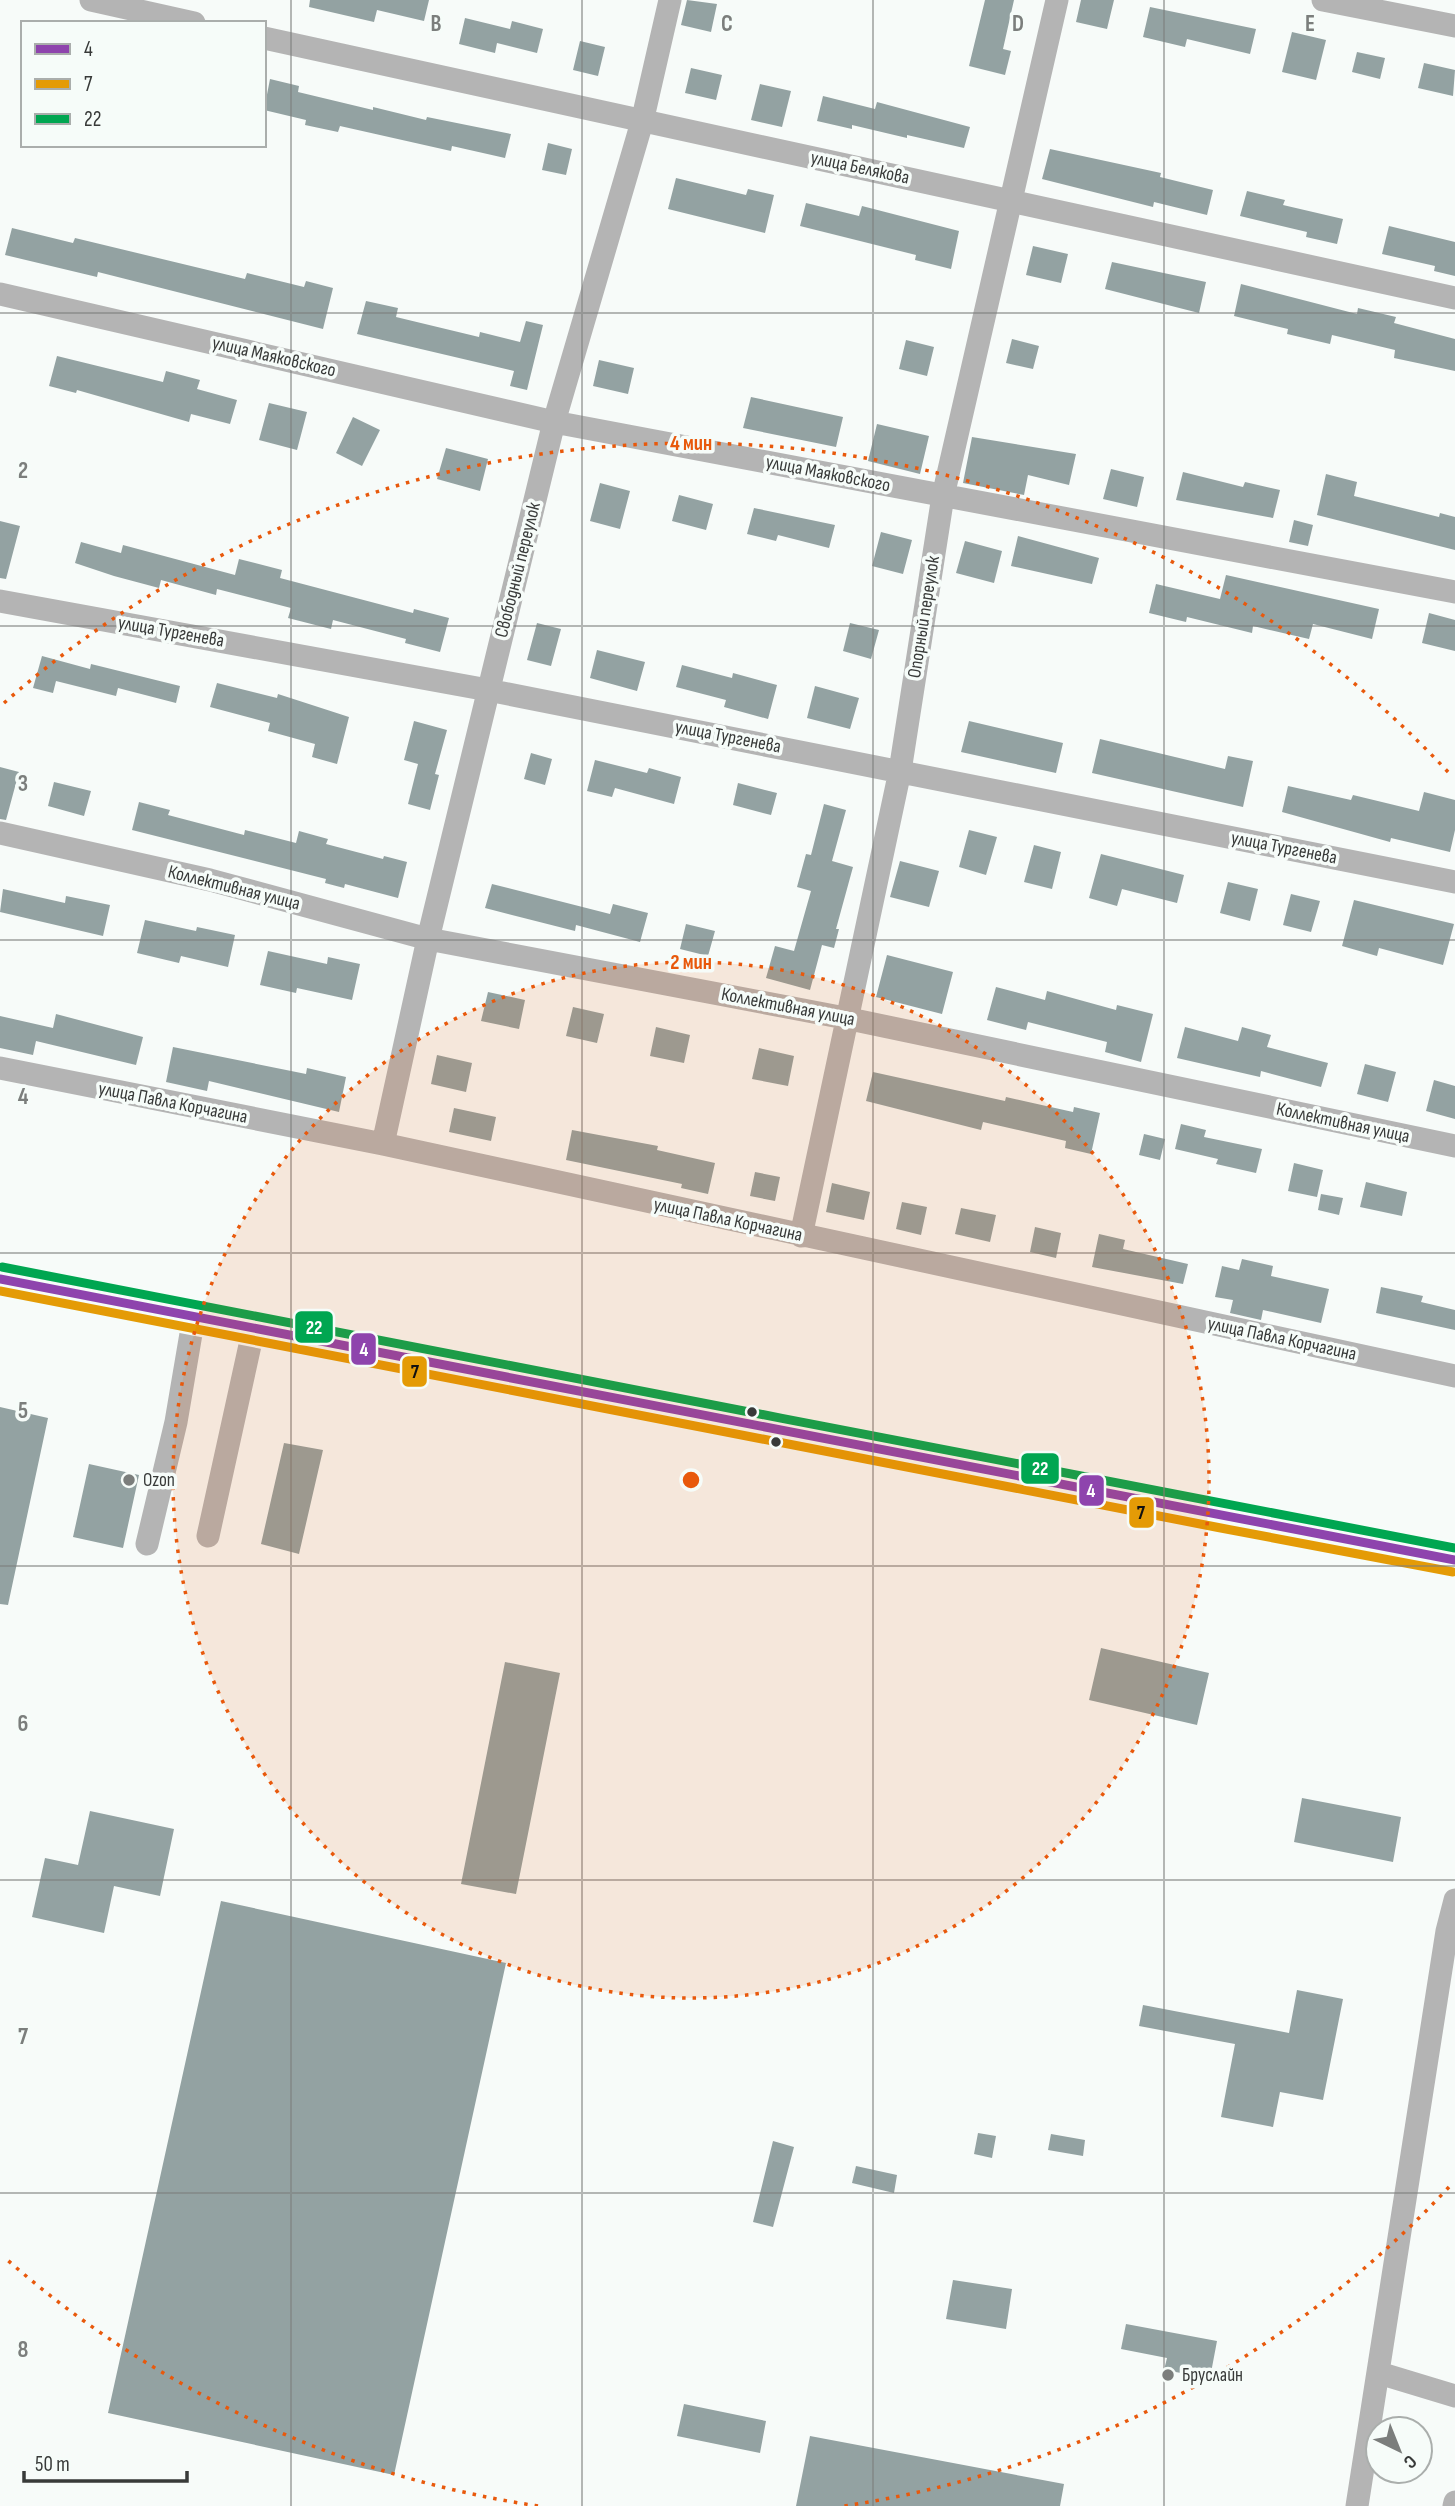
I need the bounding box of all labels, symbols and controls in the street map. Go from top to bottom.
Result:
text: B [431,10,442,38]
text: C [721,10,733,38]
text: D [1012,10,1024,38]
text: E [1305,10,1315,38]
legend [21,21,266,147]
text: 4 [84,37,93,62]
text: 7 [84,72,93,97]
text: 22 [84,107,101,132]
street label: улица Белякова [809,146,911,190]
street label: улица Маяковского [210,332,338,382]
text: 4 мин [670,431,712,456]
street label: улица Маяковского [764,451,892,497]
text: 2 [18,457,28,485]
street label: Свободный переулок [490,499,546,640]
street label: Опорный переулок [903,554,945,680]
street label: улица Тургенева [116,611,226,653]
street label: улица Тургенева [673,715,783,759]
text: 3 [18,770,28,798]
street label: улица Тургенева [1229,826,1339,870]
street label: Коллективная улица [165,860,303,916]
text: 2 мин [670,950,712,975]
street label: Коллективная улица [719,983,857,1031]
street label: улица Павла Корчагина [96,1077,250,1129]
text: 4 [18,1083,29,1111]
street label: Коллективная улица [1274,1098,1412,1148]
street label: улица Павла Корчагина [652,1193,804,1247]
line badge: 22 [294,1310,334,1344]
street label: улица Павла Корчагина [1206,1312,1358,1366]
text: 22 [306,1317,322,1340]
line badge: 4 [350,1332,377,1366]
text: 4 [360,1339,369,1362]
line badge: 7 [401,1355,428,1388]
text: 7 [411,1361,420,1384]
text: 5 [18,1397,28,1425]
unlabelled marker [745,1405,759,1419]
unlabelled marker [769,1435,783,1449]
line badge: 22 [1020,1452,1060,1485]
text: 22 [1032,1458,1048,1481]
centre of rings [679,1468,703,1492]
place label: Ozon [143,1469,175,1492]
marker: Ozon [121,1472,137,1488]
line badge: 4 [1078,1474,1105,1507]
text: 4 [1087,1480,1096,1503]
line badge: 7 [1128,1496,1155,1529]
text: 7 [1137,1502,1146,1525]
text: 6 [18,1710,28,1738]
text: 7 [18,2023,28,2051]
text: 8 [18,2336,29,2364]
place label: Бруслайн [1182,2364,1243,2387]
marker: Бруслайн [1160,2367,1176,2383]
north arrow [1364,2415,1434,2485]
scale bar [24,2440,187,2484]
text: С [1398,2450,1421,2473]
text: 50 m [35,2452,70,2477]

